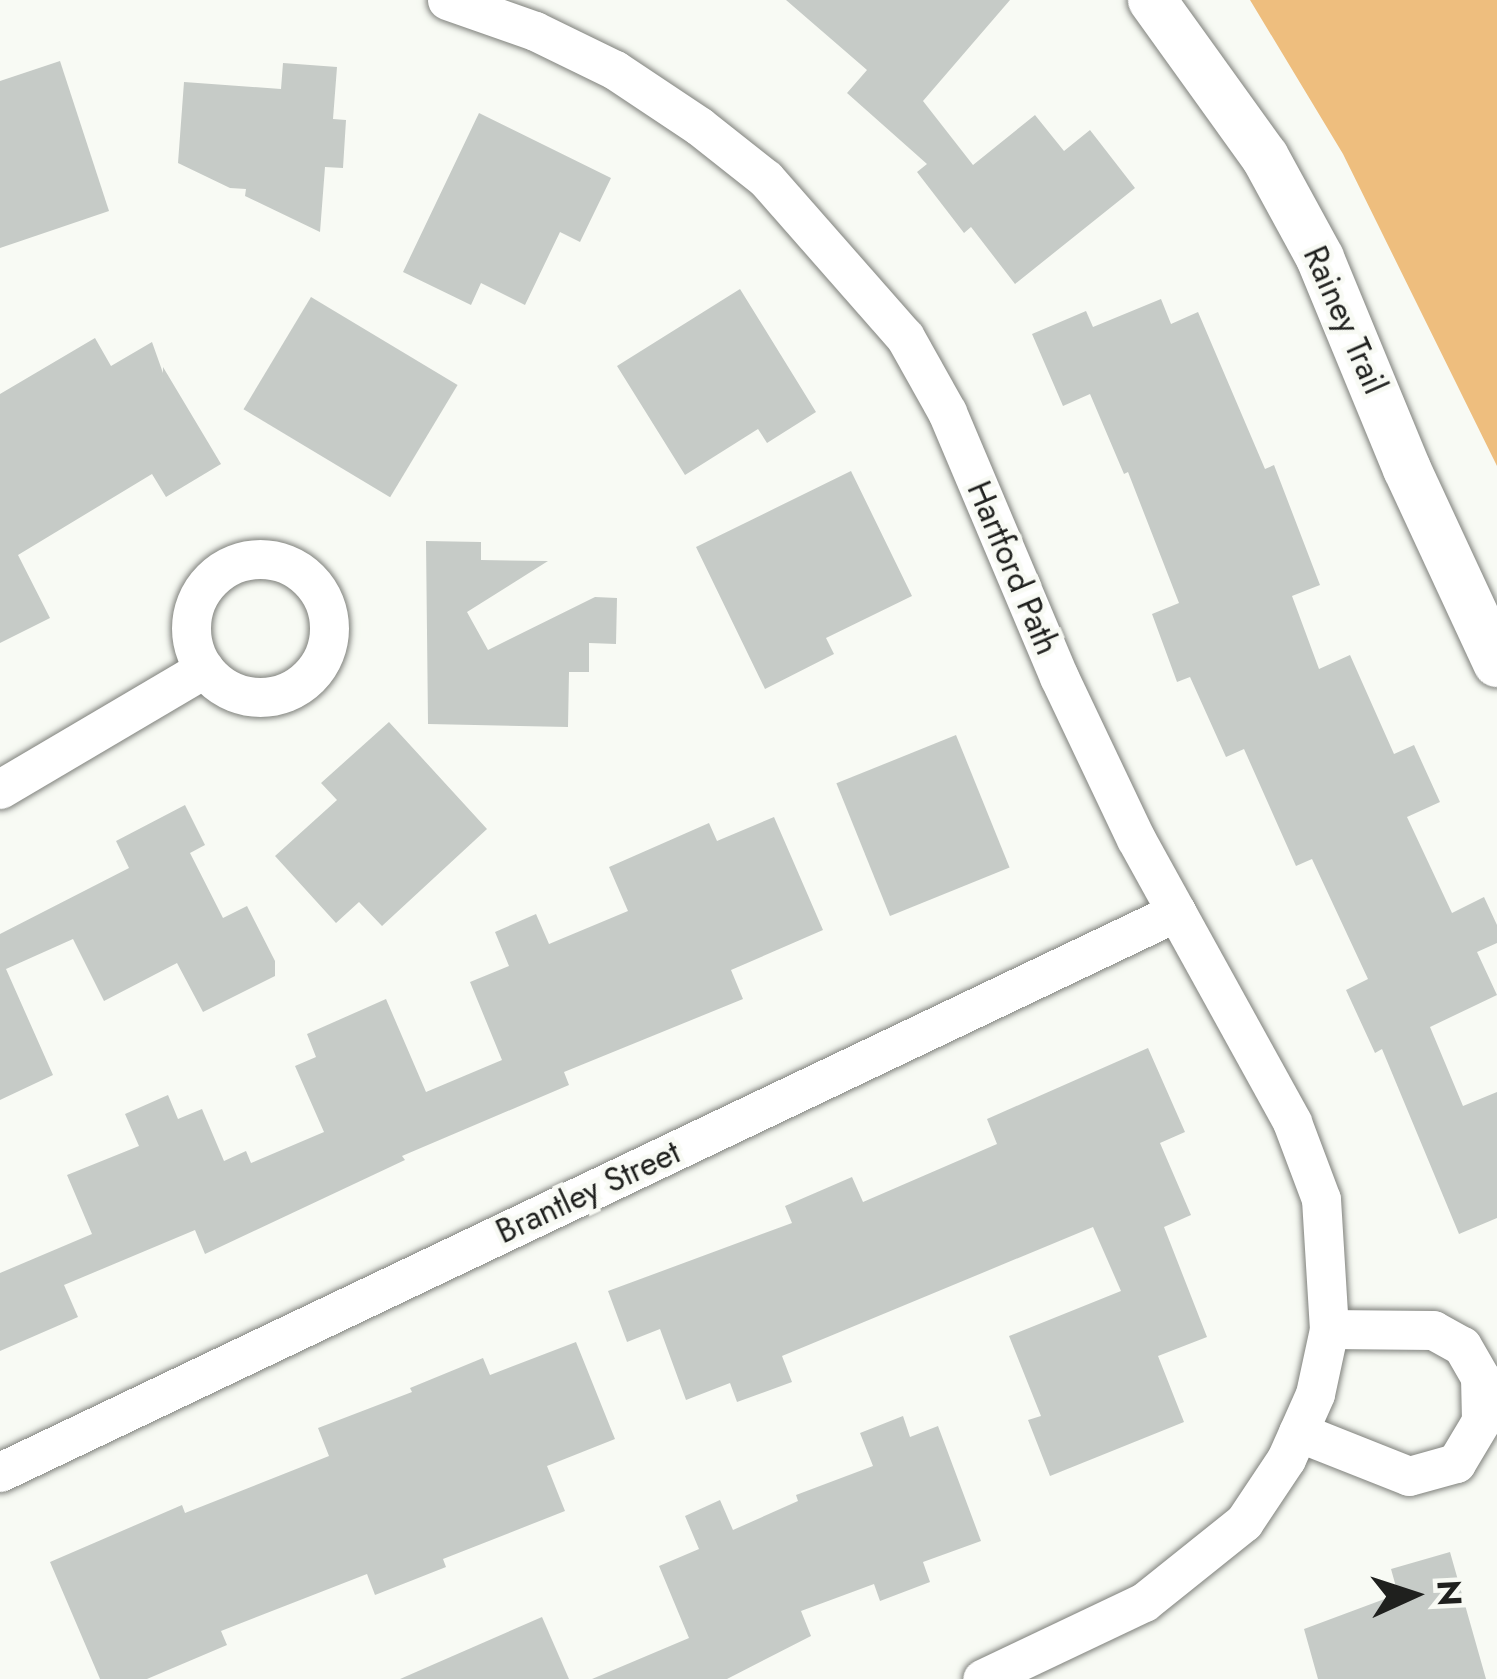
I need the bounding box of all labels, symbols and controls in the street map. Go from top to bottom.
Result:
street label: Rainey Trail [1295,240,1395,400]
street label: Hartford Path [959,475,1067,661]
street label: Brantley Street [490,1132,686,1252]
north arrow [1353,1535,1473,1655]
text: N [1425,1579,1474,1607]

